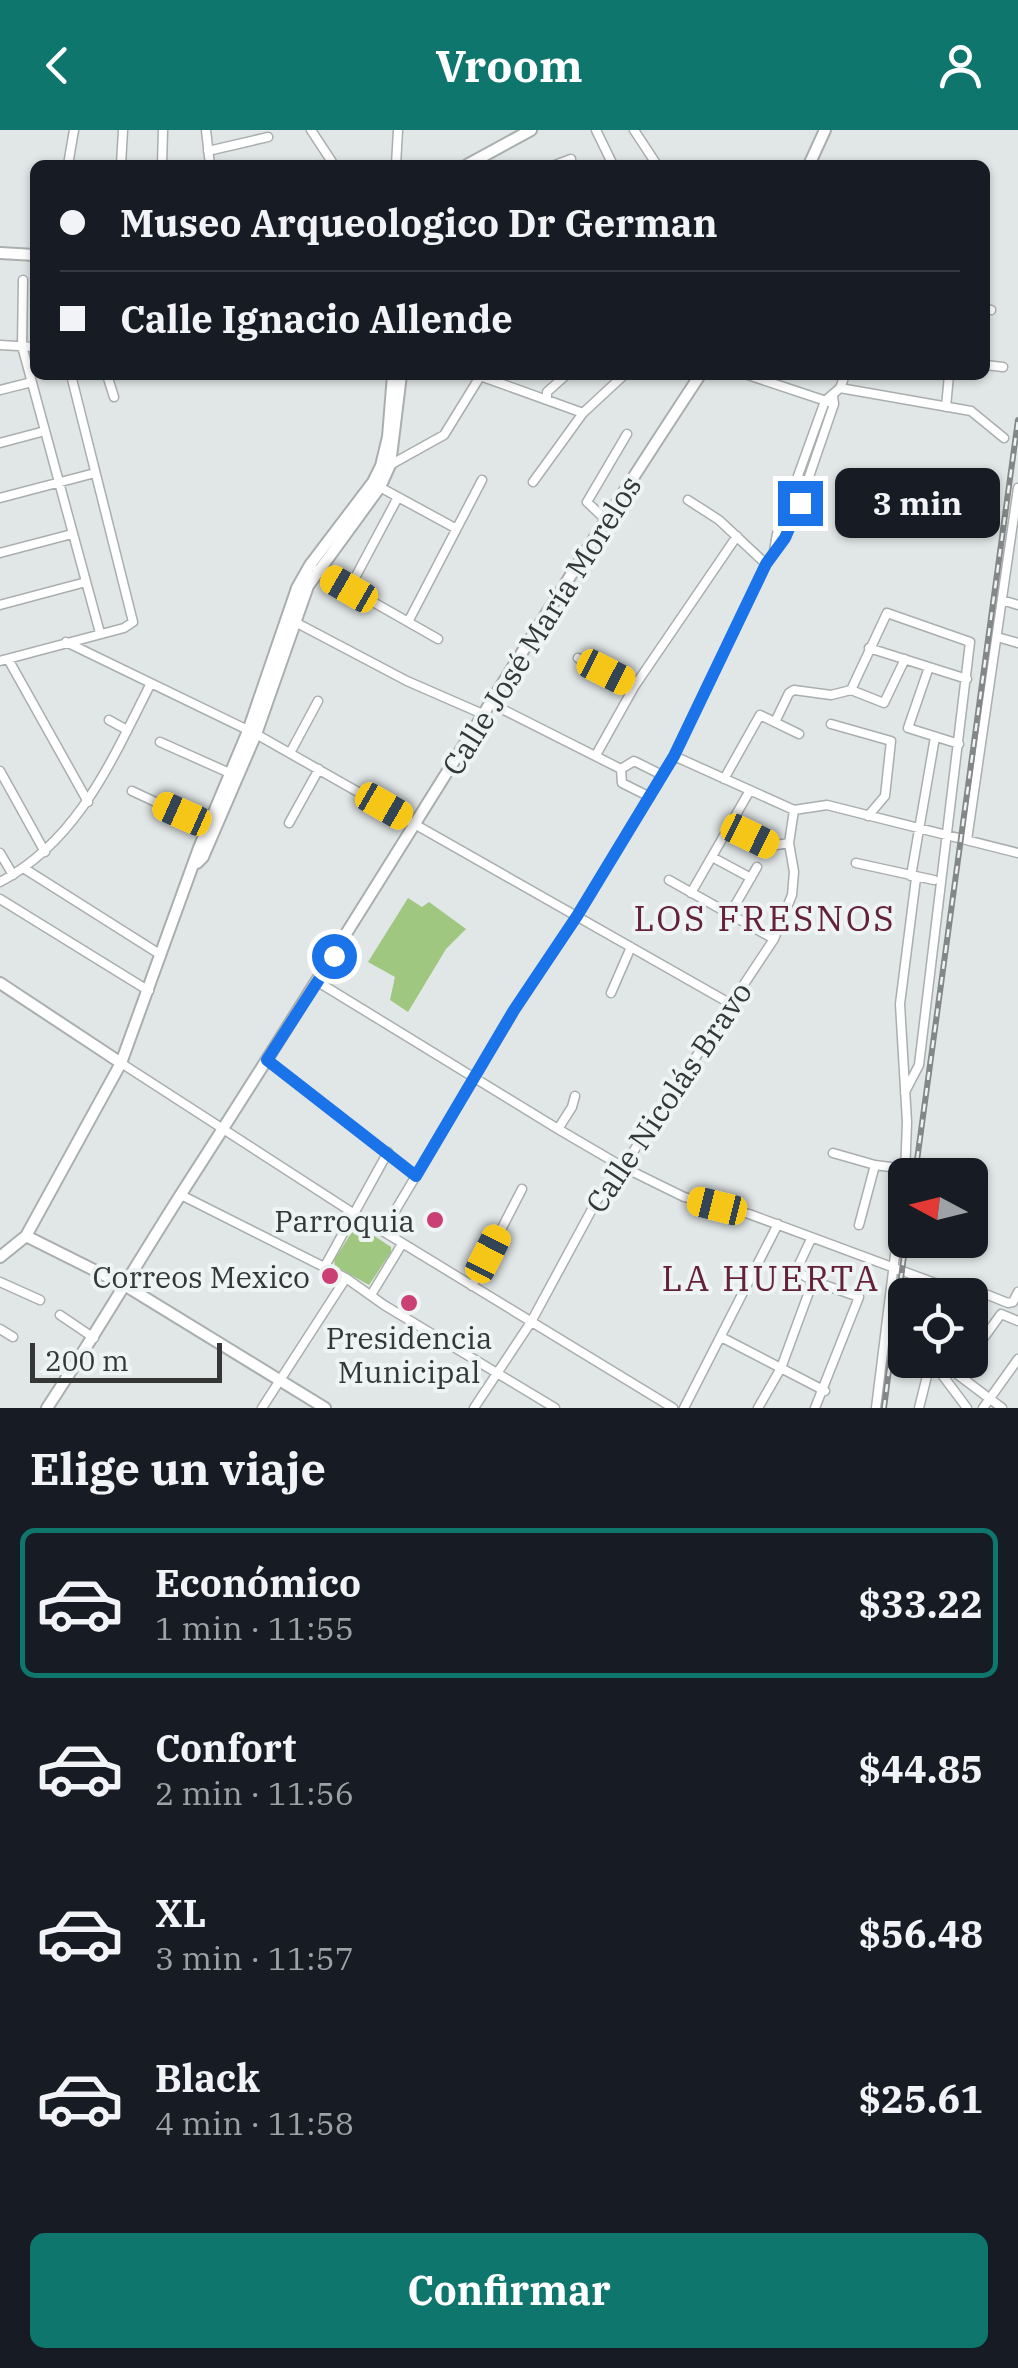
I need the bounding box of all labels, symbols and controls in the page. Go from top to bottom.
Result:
text: Vroom [435,36,583,94]
icon: back [30,38,85,93]
icon: person [933,38,988,93]
text: Museo Arqueologico Dr German [120,198,718,247]
text: Calle Ignacio Allende [120,294,513,343]
street label: Calle José María Morelos [433,468,649,782]
callout: 3 min [835,468,1000,538]
route end [778,481,823,526]
text: 3 min [873,482,962,524]
car [316,561,382,617]
car [572,645,640,699]
car [351,778,417,834]
car [148,788,216,840]
car [716,809,784,863]
district label: LOS FRESNOS [634,895,896,941]
route start [312,934,357,979]
street label: Calle Nicolás Bravo [576,974,760,1220]
north arrow [888,1158,988,1258]
map controls [888,1158,988,1378]
car [684,1184,750,1228]
place label: Parroquia [274,1201,415,1240]
marker: Parroquia [424,1209,446,1231]
car [461,1220,515,1288]
district label: LA HUERTA [661,1255,881,1301]
place label: Correos Mexico [92,1257,310,1296]
marker: Correos Mexico [319,1265,341,1287]
button: locate [888,1278,988,1378]
marker: Presidencia Municipal [398,1292,420,1314]
place label: Presidencia Municipal [326,1318,492,1391]
scale bar [30,1338,222,1382]
text: 200 m [45,1342,129,1379]
text: Elige un viaje [30,1439,326,1497]
icon: car [35,1558,125,1648]
text: Económico [155,1558,361,1607]
text: $33.22 [858,1579,983,1628]
text: 1 min · 11:55 [155,1607,354,1649]
icon: car [35,1723,125,1813]
text: Confort [155,1723,296,1772]
text: $44.85 [858,1744,983,1793]
text: 2 min · 11:56 [155,1772,354,1814]
icon: car [35,1888,125,1978]
text: XL [155,1888,206,1937]
text: $56.48 [858,1909,983,1958]
text: 3 min · 11:57 [155,1937,354,1979]
icon: car [35,2053,125,2143]
text: Black [155,2053,260,2102]
text: $25.61 [858,2074,983,2123]
text: 4 min · 11:58 [155,2102,354,2144]
button: Confirmar [30,2233,988,2348]

